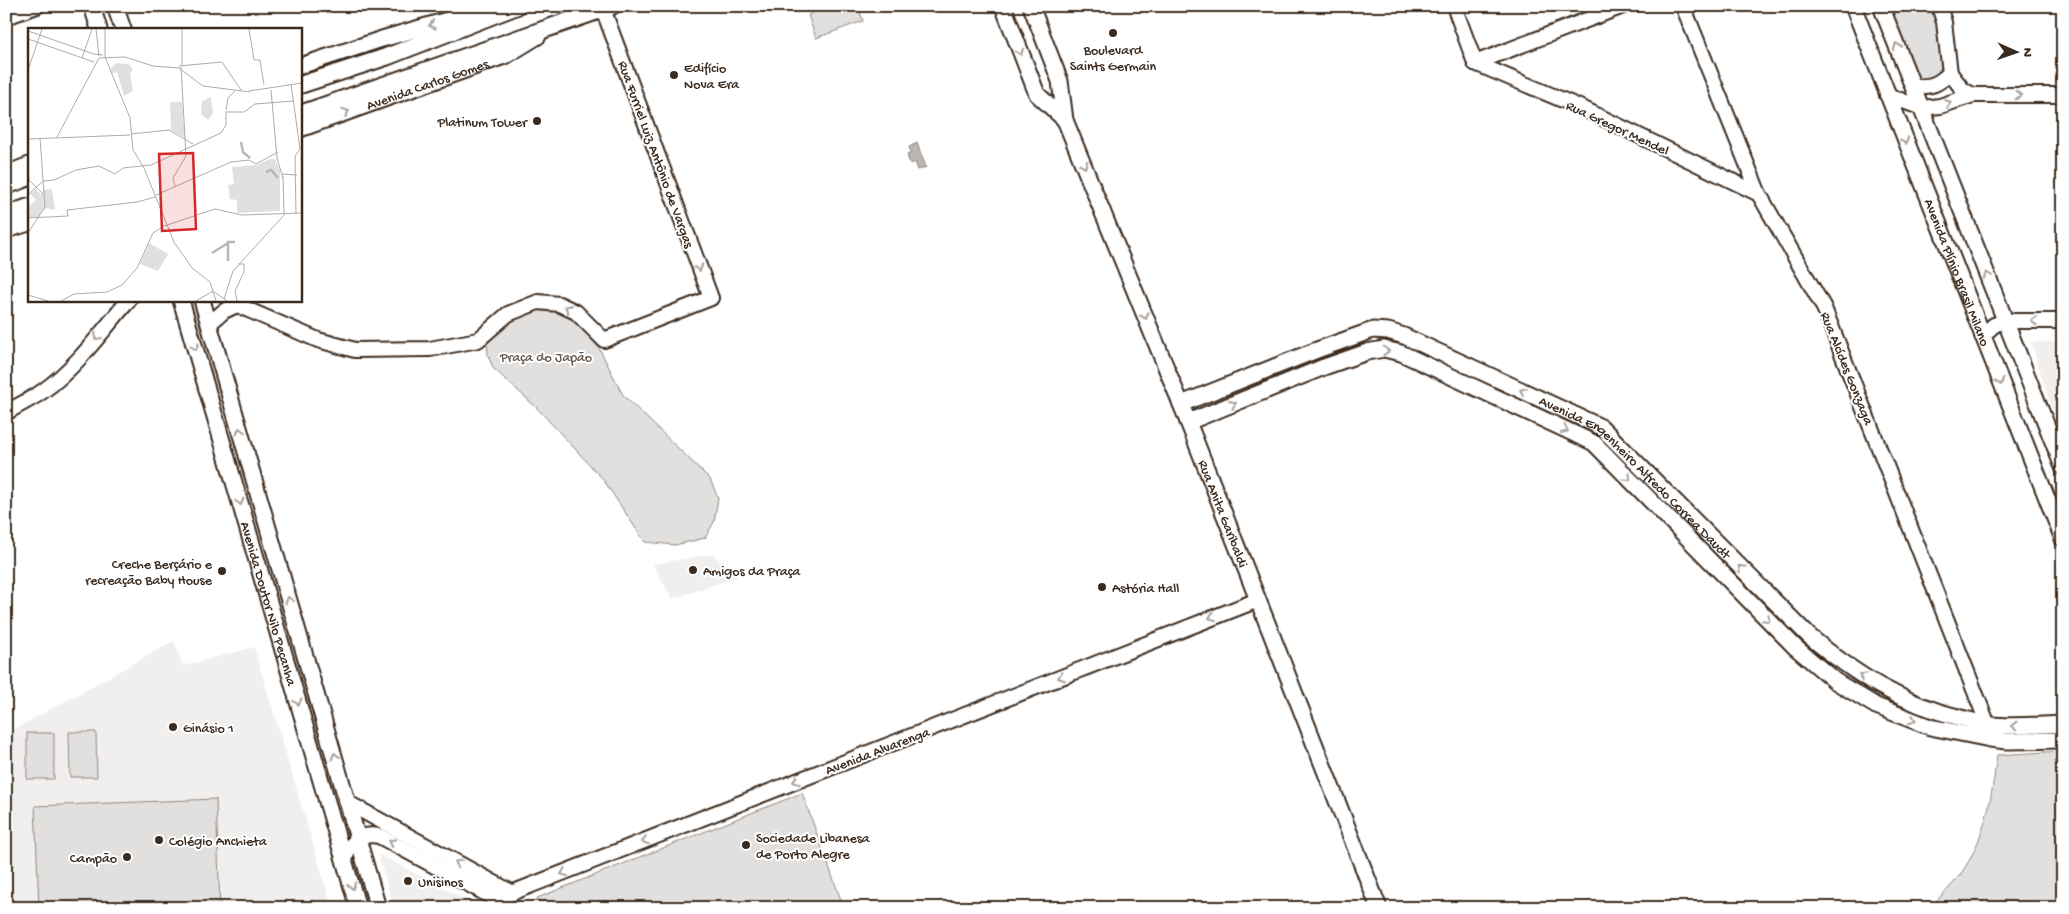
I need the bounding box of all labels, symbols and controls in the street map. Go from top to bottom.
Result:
one-way arrow [428,19,437,29]
marker: Boulevard Saints Germain [1107,27,1119,39]
inset map [28,28,301,301]
north arrow [1992,28,2042,78]
place label: Boulevard Saints Germain [1070,43,1157,76]
one-way arrow [1893,43,1903,51]
one-way arrow [1014,47,1024,56]
text: N [2018,48,2035,57]
street label: Avenida Carlos Gomes [365,56,492,116]
street label: Rua Furriel Luiz Antônio de Vargas [613,59,697,252]
place label: Edifício Nova Era [684,61,740,94]
marker: Edifício Nova Era [668,69,680,81]
one-way arrow [2014,90,2022,100]
street label: Rua Gregor Mendel [1563,98,1671,161]
one-way arrow [1943,99,1951,109]
one-way arrow [341,107,349,117]
place label: Platinum Tower [437,115,528,132]
marker: Platinum Tower [531,115,543,127]
one-way arrow [1899,136,1909,144]
one-way arrow [1077,160,1088,169]
street label: Avenida Plínio Brasil Milano [1919,197,1992,349]
one-way arrow [693,264,703,272]
one-way arrow [1983,271,1993,280]
one-way arrow [564,304,573,314]
street label: Rua Alcídes Gonzaga [1815,310,1877,429]
one-way arrow [1139,311,1149,320]
one-way arrow [2030,316,2038,326]
one-way arrow [94,332,103,341]
one-way arrow [189,342,199,350]
one-way arrow [1382,345,1390,356]
park label: Praça do Japão [499,350,592,367]
one-way arrow [1994,377,2004,385]
one-way arrow [1519,386,1528,397]
street label: Avenida Engenheiro Alfredo Correa Daudt [1536,394,1734,564]
one-way arrow [1228,400,1237,410]
one-way arrow [1560,424,1569,434]
one-way arrow [235,427,246,436]
street label: Rua Anita Garibaldi [1193,458,1250,570]
one-way arrow [1622,472,1631,481]
one-way arrow [234,497,244,505]
street label: Avenida Doutor Nilo Peçanha [235,520,299,689]
place label: Creche Berçário e recreação Baby House [85,557,213,590]
marker: Amigos da Praça [687,564,699,576]
place label: Amigos da Praça [703,564,801,581]
one-way arrow [1738,564,1747,573]
marker: Creche Berçário e recreação Baby House [216,565,228,577]
marker: Astória Hall [1096,581,1108,593]
place label: Astória Hall [1112,581,1179,598]
one-way arrow [285,597,295,605]
one-way arrow [1208,611,1217,622]
one-way arrow [1761,613,1770,622]
one-way arrow [1057,671,1066,681]
one-way arrow [1858,672,1867,682]
one-way arrow [293,698,303,706]
one-way arrow [1908,714,1917,724]
marker: Ginásio 1 [167,721,179,733]
place label: Ginásio 1 [183,721,234,738]
one-way arrow [2010,721,2018,731]
street label: Avenida Alvarenga [823,724,934,780]
one-way arrow [330,753,340,761]
one-way arrow [792,775,801,786]
place label: Sociedade Libanesa de Porto Alegre [756,831,871,864]
marker: Colégio Anchieta [153,834,165,846]
place label: Colégio Anchieta [169,834,268,851]
one-way arrow [641,835,650,845]
one-way arrow [388,838,397,849]
marker: Sociedade Libanesa de Porto Alegre [740,839,752,851]
place label: Campão [70,851,117,868]
marker: Campão [121,851,133,863]
one-way arrow [455,859,464,869]
one-way arrow [560,867,569,877]
marker: Unisinos [402,875,414,887]
place label: Unisinos [418,875,464,892]
one-way arrow [346,881,356,889]

